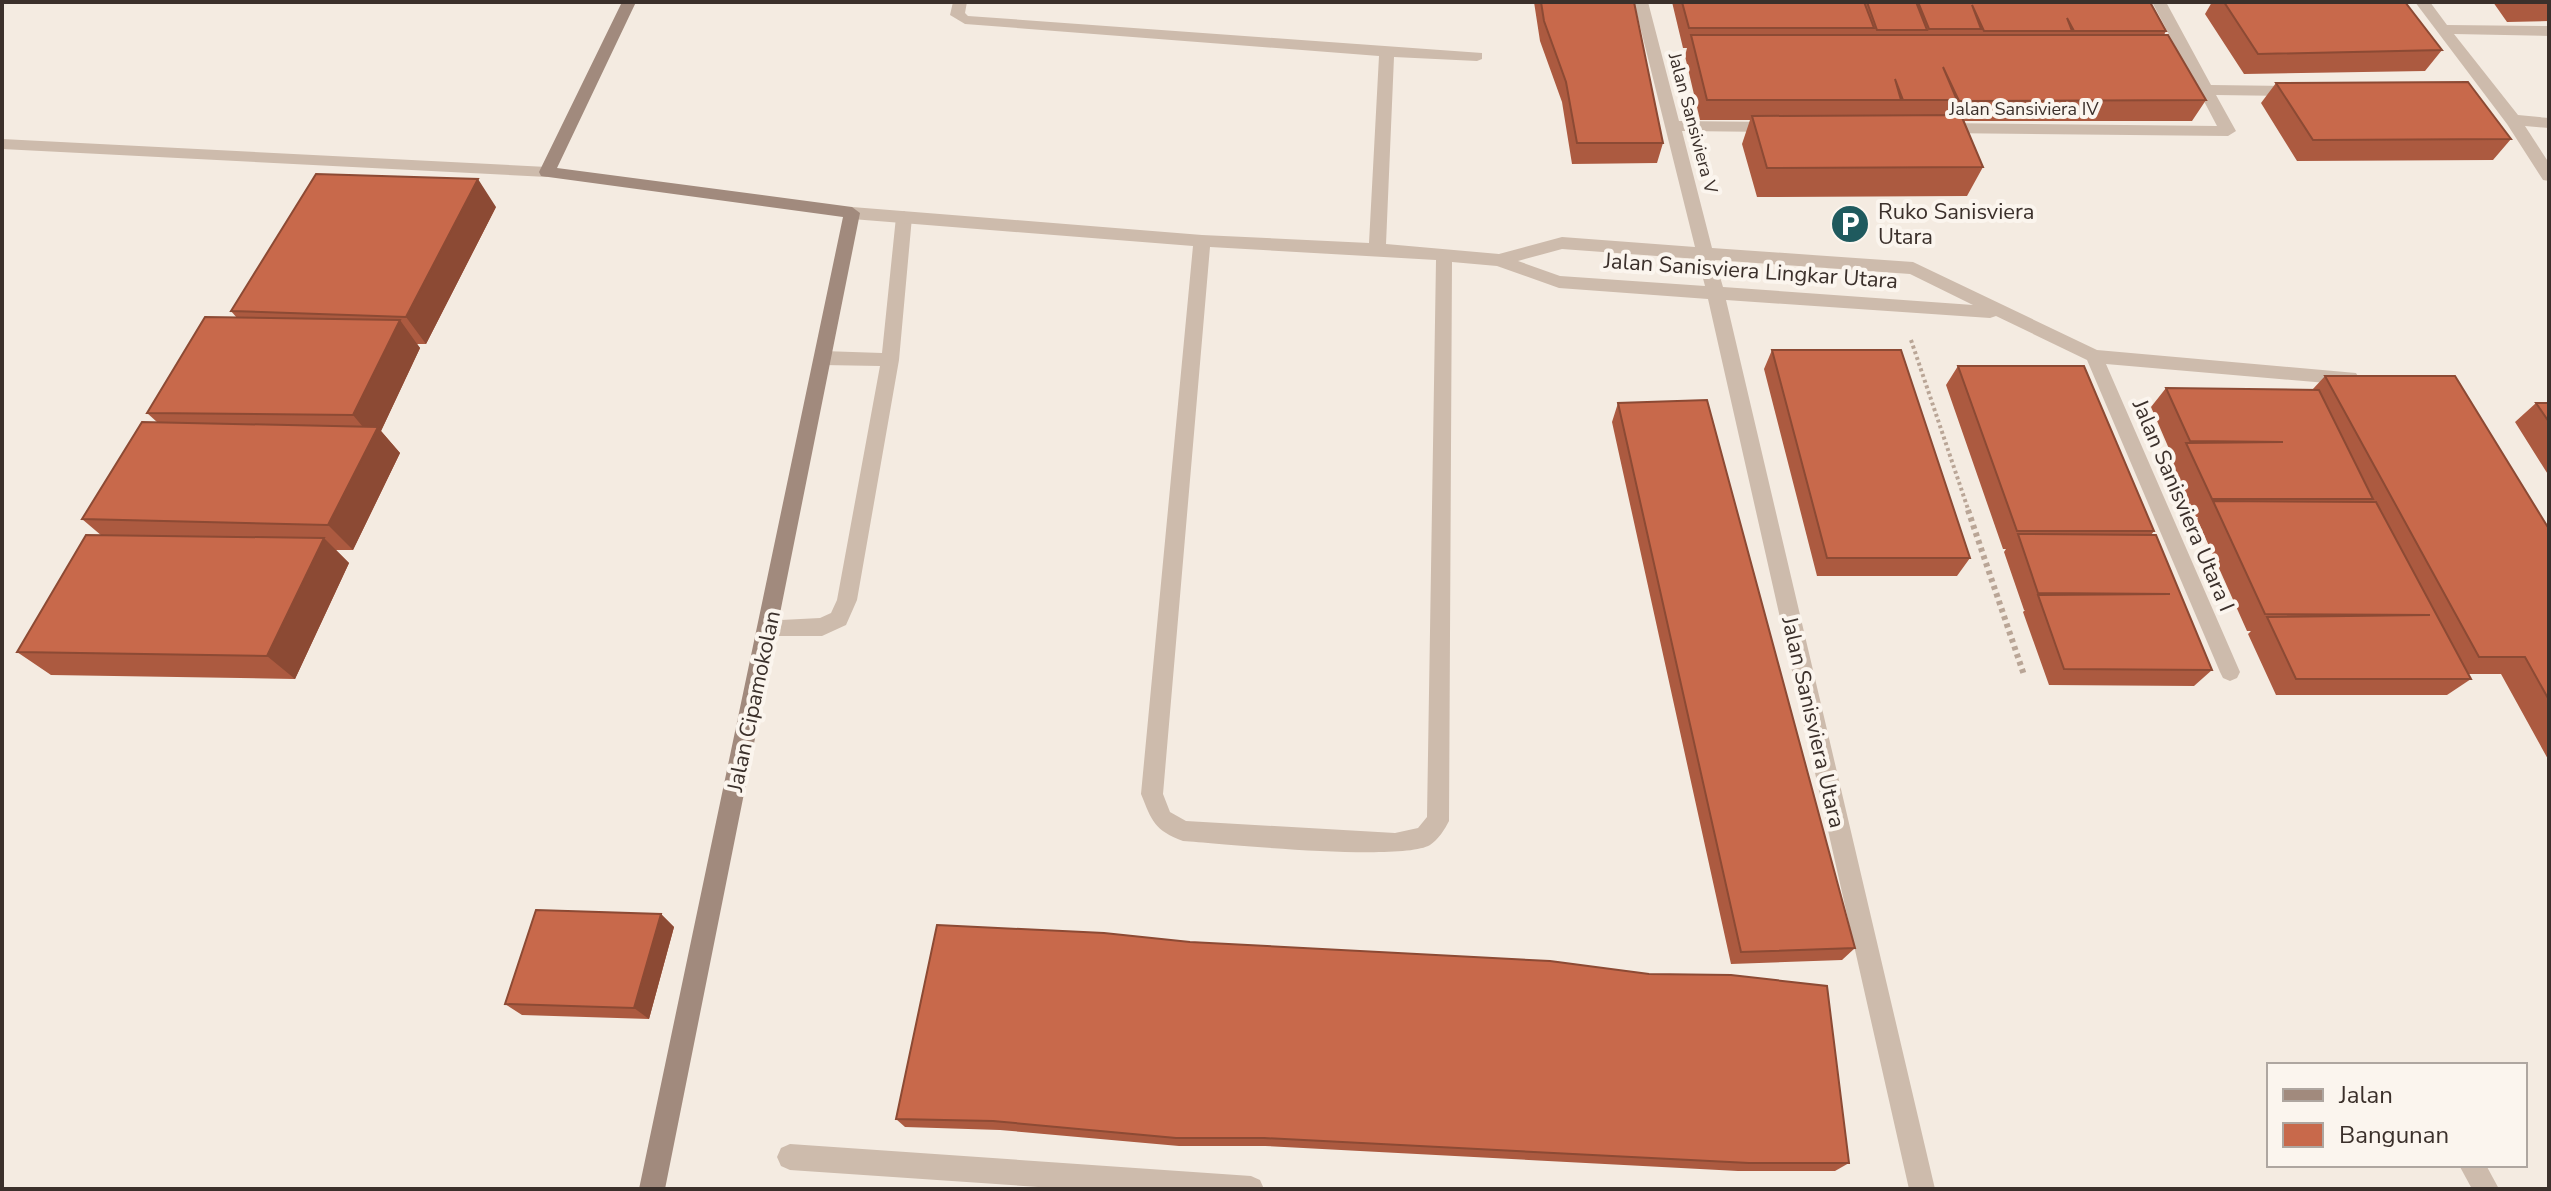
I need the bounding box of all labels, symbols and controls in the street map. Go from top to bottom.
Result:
street label: Jalan Sansiviera V [1662,49,1723,197]
street label: Jalan Sansiviera IV [1948,97,2099,121]
place label: Ruko Sanisviera Utara [1878,197,2034,252]
parking icon: Ruko Sanisviera Utara [1829,203,1871,245]
street label: Jalan Sanisviera Lingkar Utara [1602,246,1899,296]
street label: Jalan Sanisviera Utara I [2124,394,2241,616]
street label: Jalan Cipamokolan [720,608,788,795]
street label: Jalan Sanisviera Utara [1774,612,1852,831]
legend [2267,1063,2527,1167]
text: Jalan [2338,1079,2393,1111]
text: Bangunan [2339,1119,2449,1151]

